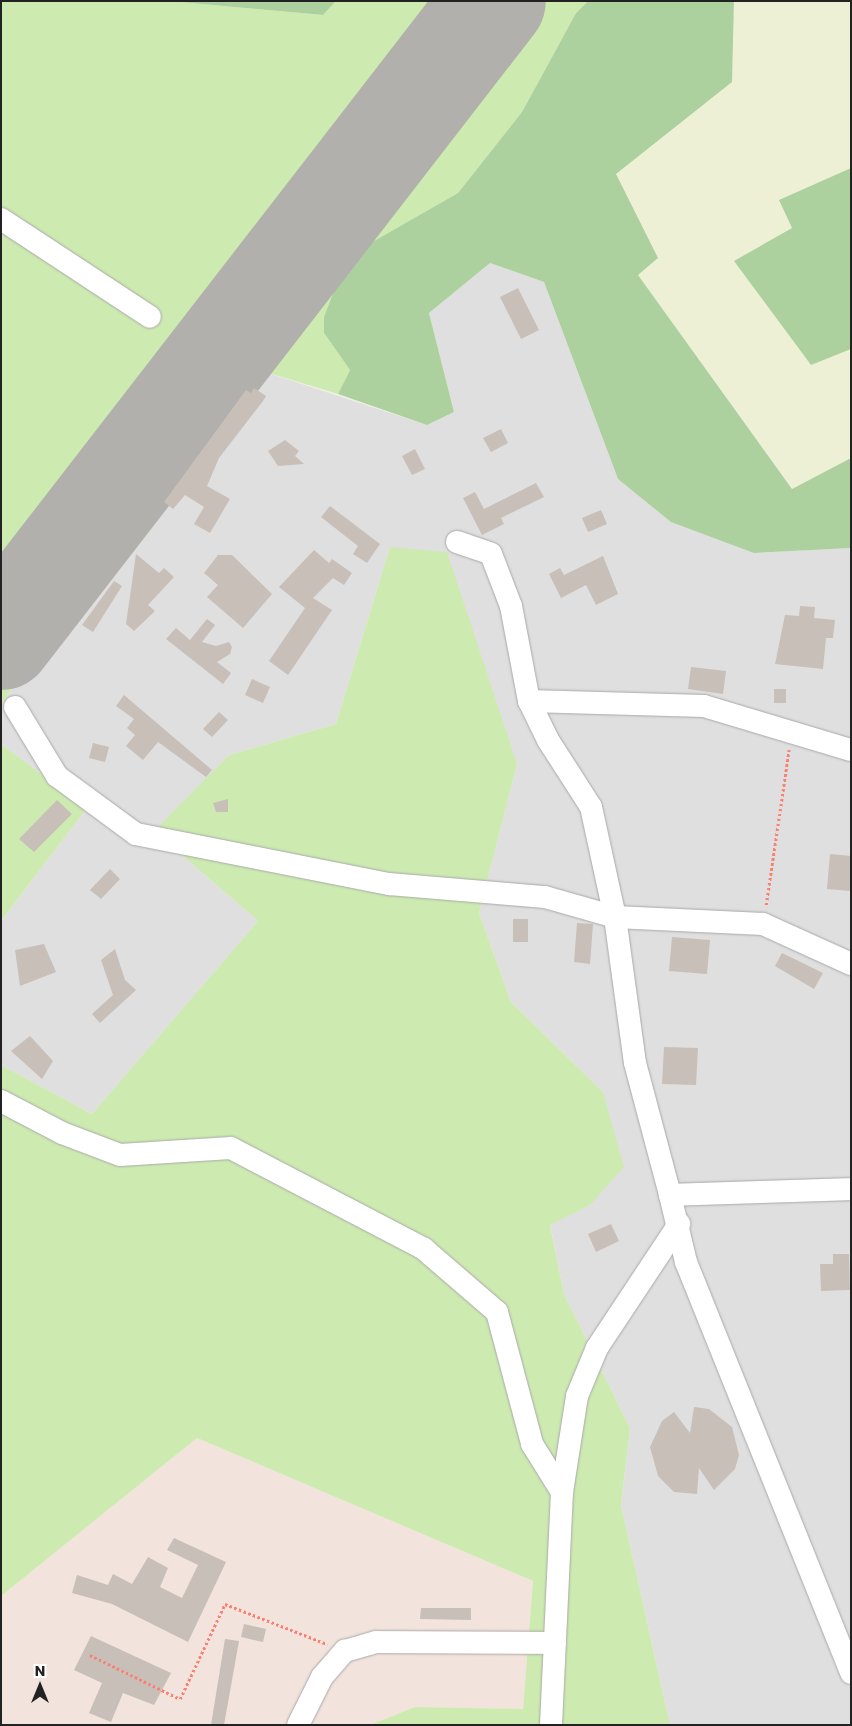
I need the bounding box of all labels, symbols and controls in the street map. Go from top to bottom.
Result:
north arrow [15,1661,65,1711]
text: N [35,1661,45,1681]

